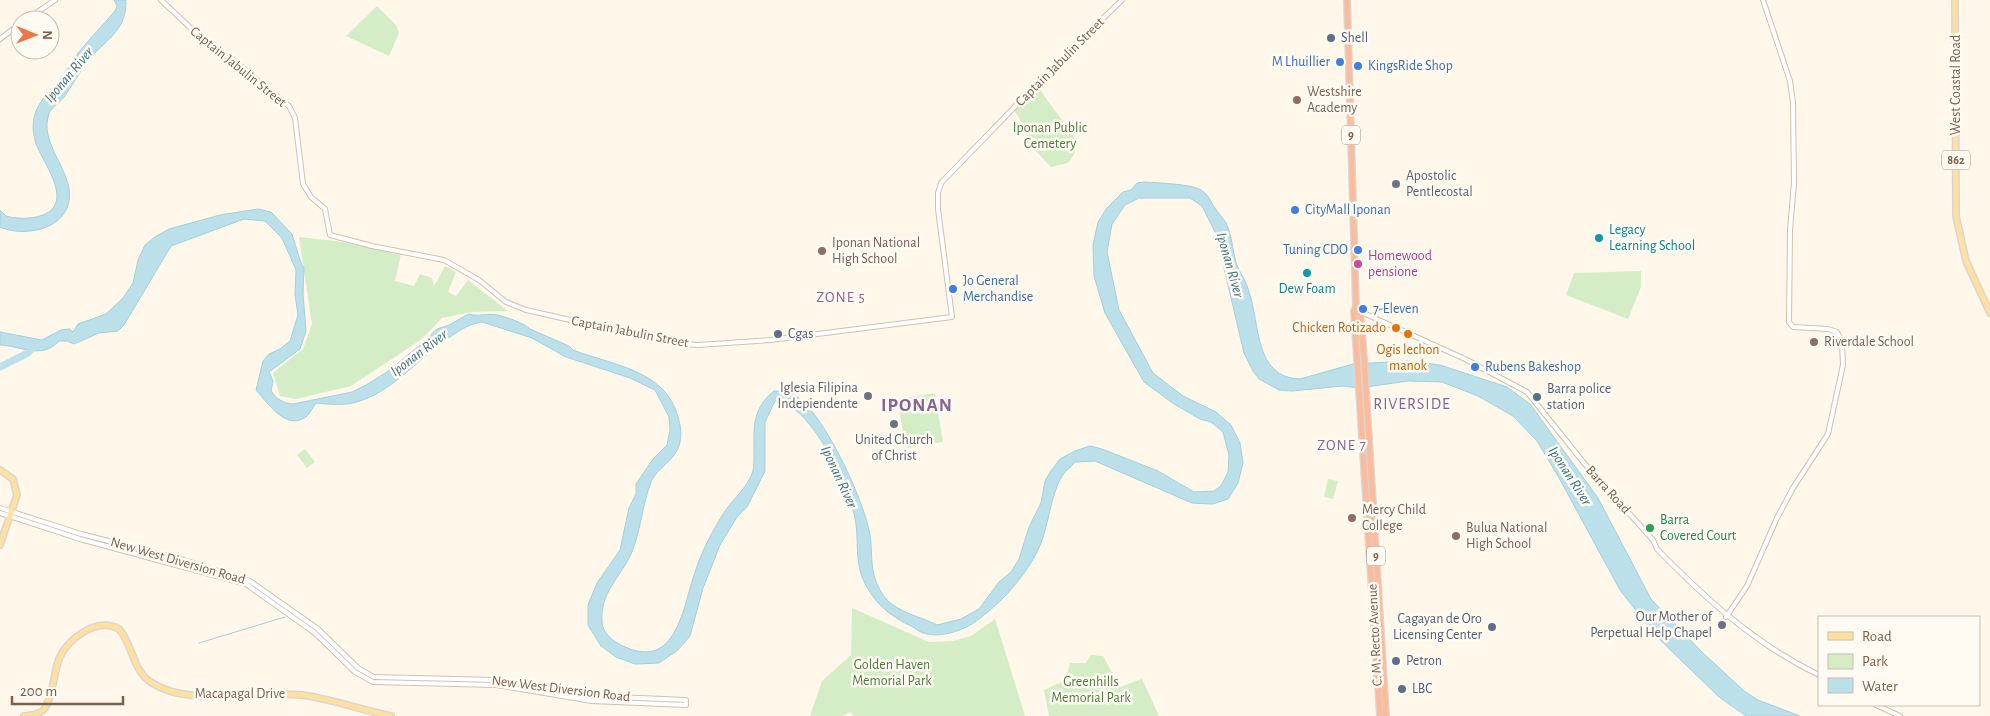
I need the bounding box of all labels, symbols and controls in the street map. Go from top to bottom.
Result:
north arrow [10,10,60,60]
street label: Captain Jabulin Street [1013,15,1107,109]
street label: Captain Jabulin Street [187,24,289,110]
text: N [40,30,54,40]
place label: Shell [1341,31,1368,45]
marker: Shell [1325,32,1337,44]
street label: West Coastal Road [1949,35,1963,135]
water label: Iponan River [42,44,97,106]
place label: M Lhuillier [1272,55,1330,69]
marker: M Lhuillier [1334,56,1346,68]
place label: KingsRide Shop [1368,59,1453,73]
marker: KingsRide Shop [1352,60,1364,72]
place label: Westshire Academy [1307,85,1362,115]
marker: Westshire Academy [1291,94,1303,106]
park label: Iponan Public Cemetery [1013,121,1088,151]
road number: 9 [1342,126,1360,144]
road number: 862 [1942,150,1970,170]
place label: Apostolic Pentlecostal [1406,169,1473,199]
marker: Apostolic Pentlecostal [1390,178,1402,190]
place label: CityMall Iponan [1305,203,1391,217]
marker: CityMall Iponan [1289,204,1301,216]
place label: Legacy Learning School [1609,223,1695,253]
water label: Iponan River [1214,231,1247,300]
marker: Legacy Learning School [1593,232,1605,244]
place label: Iponan National High School [832,236,920,266]
place label: Tuning CDO [1283,243,1348,257]
marker: Tuning CDO [1352,244,1364,256]
marker: Iponan National High School [816,245,828,257]
place label: Homewood pensione [1368,249,1432,279]
marker: Homewood pensione [1352,258,1364,270]
marker: Dew Foam [1301,267,1313,279]
place label: Jo General Merchandise [963,274,1033,304]
place label: Dew Foam [1278,282,1336,296]
marker: Jo General Merchandise [947,283,959,295]
district label: ZONE 5 [816,290,866,305]
place label: 7-Eleven [1373,302,1419,316]
marker: 7-Eleven [1357,303,1369,315]
street label: Captain Jabulin Street [570,314,690,350]
place label: Chicken Rotizado [1292,321,1386,335]
marker: Chicken Rotizado [1390,322,1402,334]
water label: Iponan River [388,326,451,379]
place label: Cgas [788,327,813,341]
marker: Cgas [772,328,784,340]
marker: Ogis lechon manok [1402,328,1414,340]
place label: Riverdale School [1824,335,1914,349]
marker: Riverdale School [1808,336,1820,348]
place label: Ogis lechon manok [1376,343,1440,373]
place label: Rubens Bakeshop [1485,360,1581,374]
marker: Rubens Bakeshop [1469,361,1481,373]
place label: Iglesia Filipina Indepiendente [778,381,859,411]
place label: Barra police station [1547,382,1611,412]
marker: Iglesia Filipina Indepiendente [862,390,874,402]
marker: Barra police station [1531,391,1543,403]
district label: IPONAN [881,396,953,415]
district label: RIVERSIDE [1373,396,1451,412]
marker: United Church of Christ [888,418,900,430]
place label: United Church of Christ [855,433,933,463]
district label: ZONE 7 [1317,438,1367,453]
water label: Iponan River [818,443,860,512]
water label: Iponan River [1545,444,1595,509]
street label: Barra Road [1583,463,1633,517]
place label: Mercy Child College [1362,503,1426,533]
marker: Mercy Child College [1346,512,1358,524]
place label: Barra Covered Court [1660,513,1737,543]
place label: Bulua National High School [1466,521,1548,551]
marker: Barra Covered Court [1644,522,1656,534]
marker: Bulua National High School [1450,530,1462,542]
street label: New West Diversion Road [109,535,247,587]
road number: 9 [1367,546,1385,566]
street label: C. M. Recto Avenue [1365,583,1385,687]
place label: Our Mother of Perpetual Help Chapel [1590,610,1713,640]
place label: Cagayan de Oro Licensing Center [1393,612,1482,642]
legend [1818,616,1980,706]
marker: Our Mother of Perpetual Help Chapel [1716,619,1728,631]
marker: Cagayan de Oro Licensing Center [1486,621,1498,633]
text: Road [1862,629,1892,644]
place label: Petron [1406,654,1442,668]
text: Park [1862,654,1888,669]
marker: Petron [1390,655,1402,667]
park label: Golden Haven Memorial Park [852,658,932,688]
scale bar [12,674,124,706]
street label: New West Diversion Road [491,674,631,704]
park label: Greenhills Memorial Park [1051,675,1131,705]
text: Water [1862,679,1898,694]
place label: LBC [1412,682,1433,696]
marker: LBC [1396,683,1408,695]
text: 200 m [20,684,57,699]
street label: Macapagal Drive [195,687,285,701]

